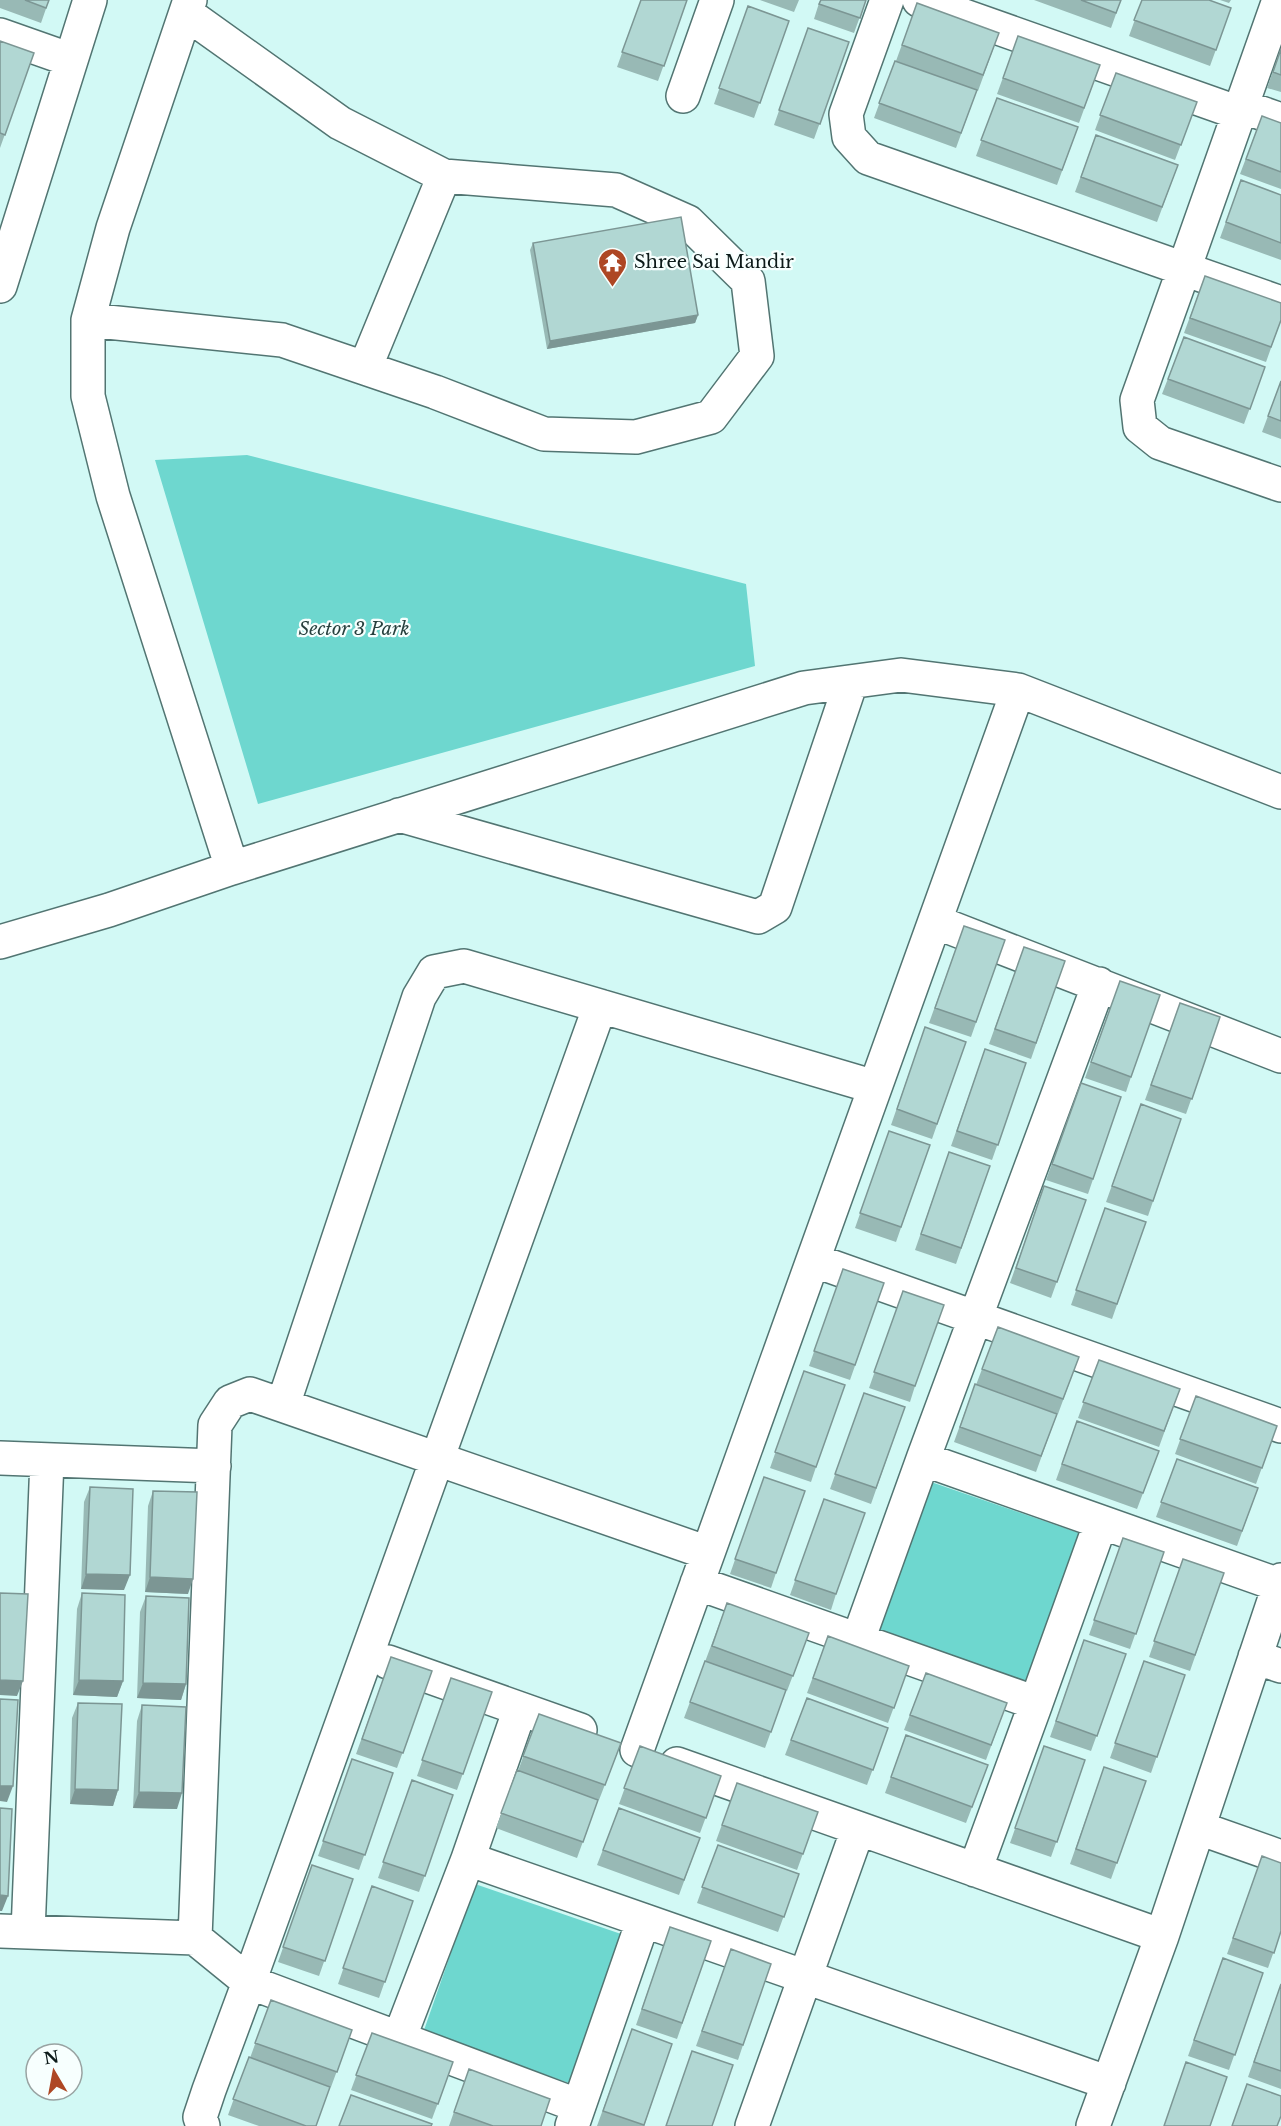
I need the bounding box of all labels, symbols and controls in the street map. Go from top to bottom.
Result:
temple icon: Shree Sai Mandir [597,246,629,288]
place label: Shree Sai Mandir [634,251,794,273]
park label: Sector 3 Park [299,618,409,640]
north arrow [24,2042,84,2102]
text: N [42,2046,61,2068]

